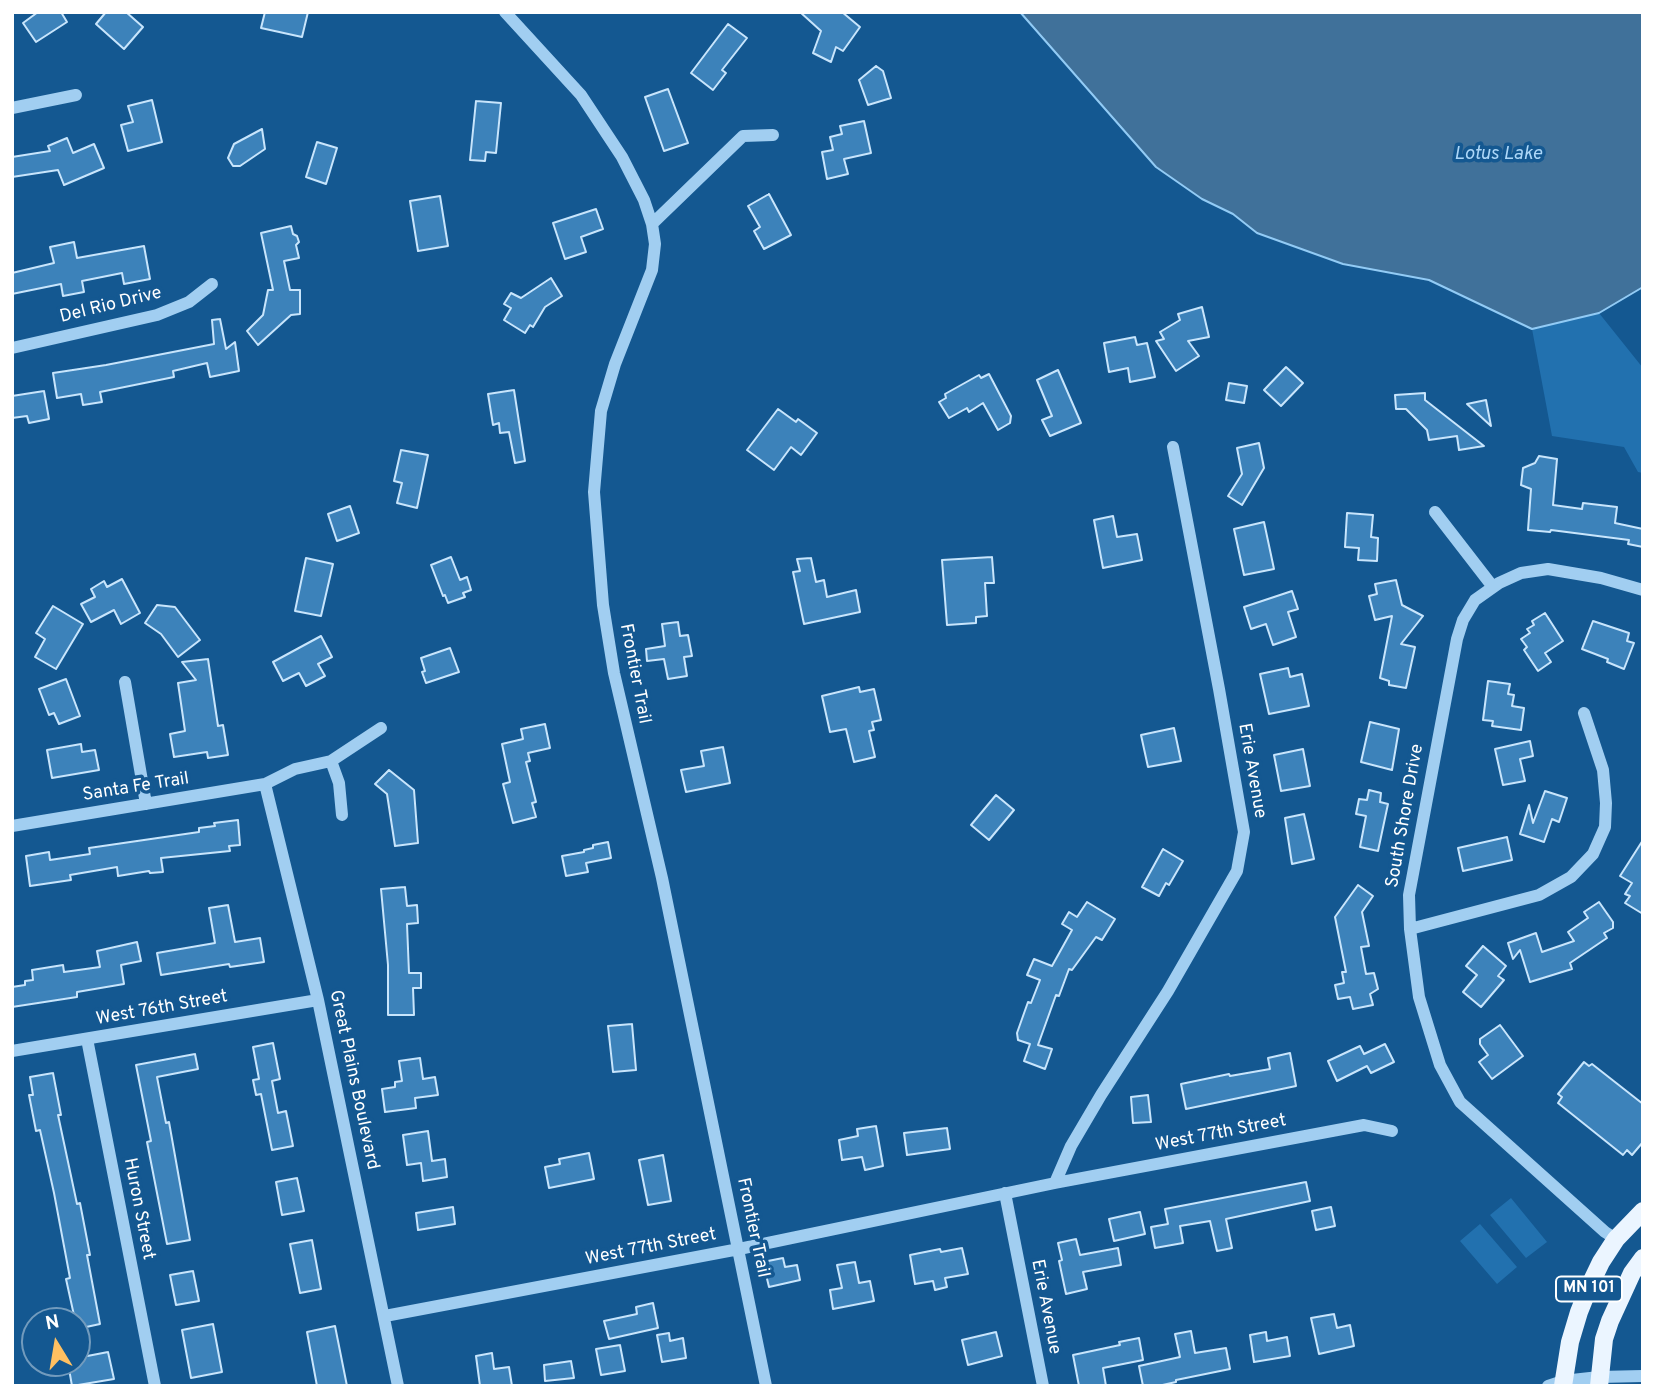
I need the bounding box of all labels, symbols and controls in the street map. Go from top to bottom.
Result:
water label: Lotus Lake [1454,144,1542,166]
street label: Del Rio Drive [58,283,164,329]
street label: Frontier Trail [614,622,654,726]
street label: Erie Avenue [1232,722,1270,820]
street label: South Shore Drive [1383,742,1429,890]
street label: Santa Fe Trail [81,769,191,807]
street label: West 76th Street [95,987,229,1031]
street label: Great Plains Boulevard [323,988,383,1172]
street label: West 77th Street [1154,1111,1288,1157]
street label: Huron Street [118,1156,158,1262]
street label: Frontier Trail [731,1176,773,1280]
street label: West 77th Street [584,1225,718,1271]
street label: Erie Avenue [1025,1258,1065,1356]
road number: MN 101 [1556,1276,1622,1302]
north arrow [21,1307,91,1377]
text: N [43,1310,61,1336]

